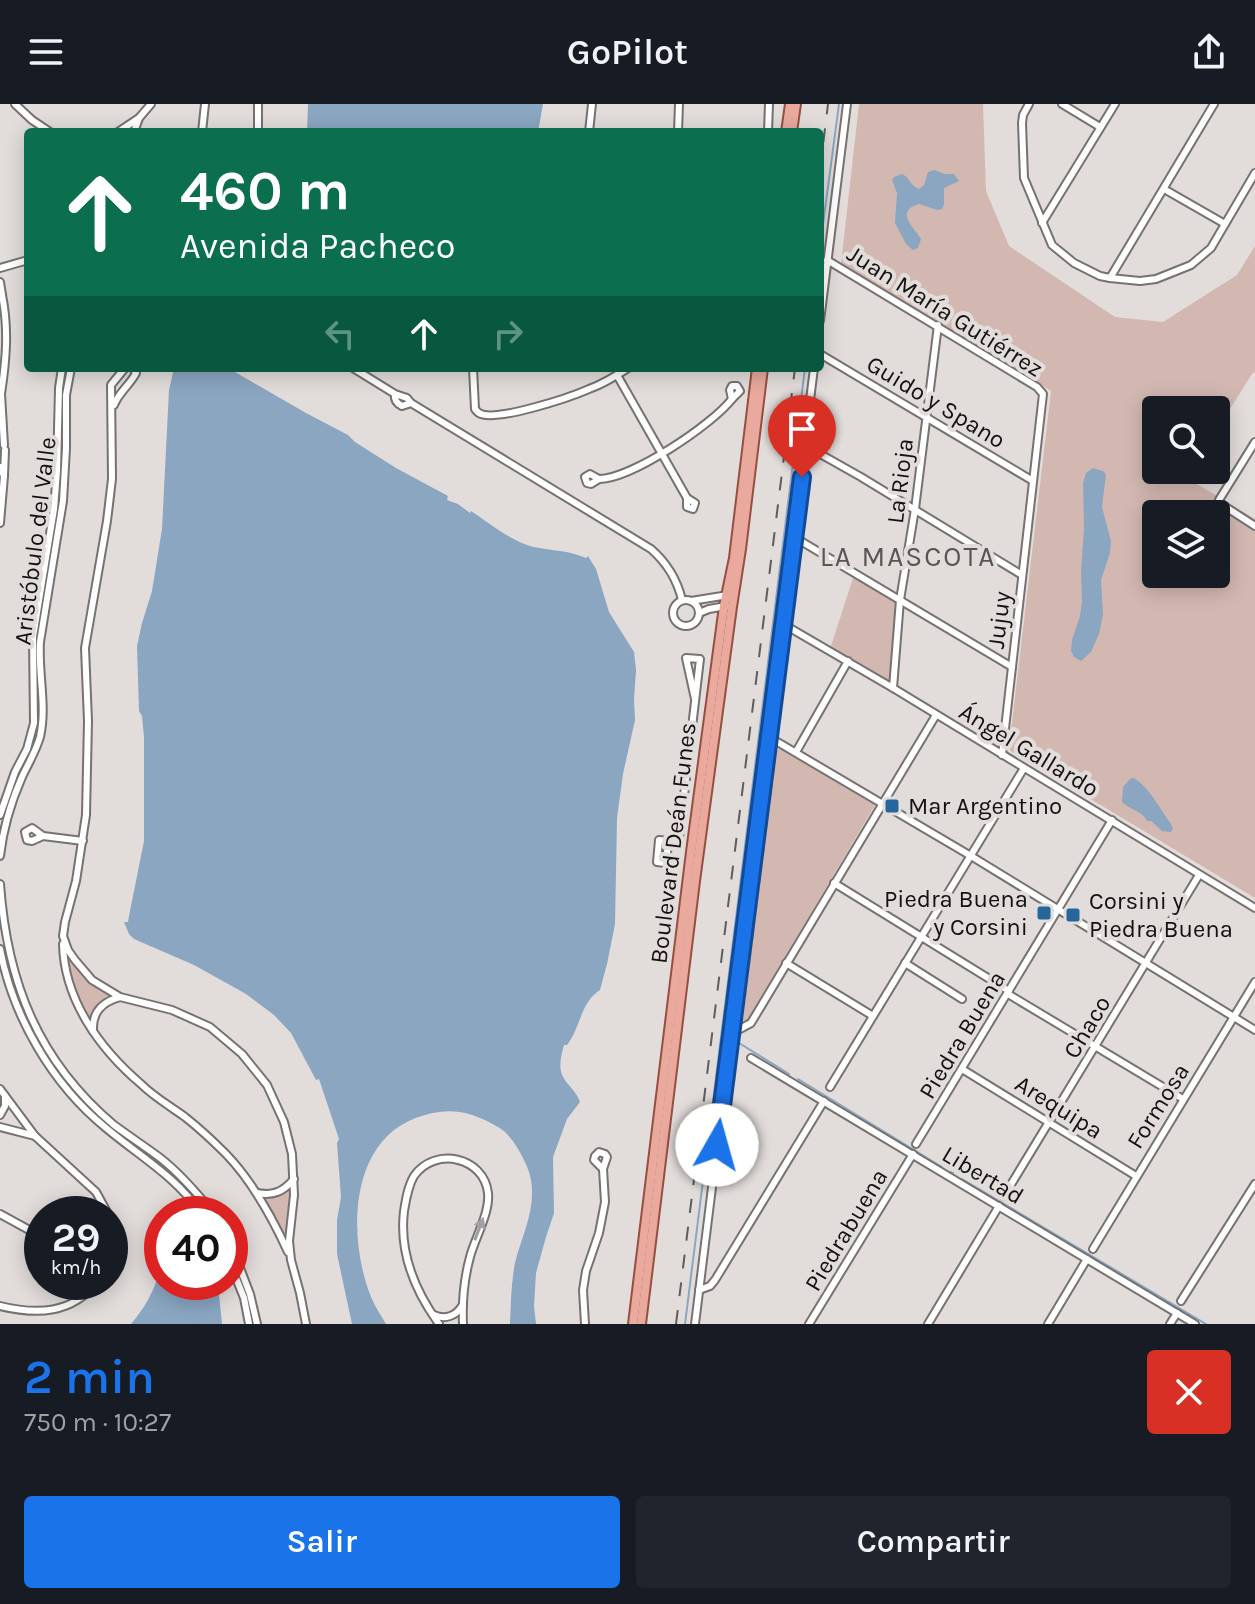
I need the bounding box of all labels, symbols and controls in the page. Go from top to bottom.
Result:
icon: menu [24,30,68,74]
icon: share [1187,30,1231,74]
text: GoPilot [567,31,688,73]
text: 460 m [180,158,350,223]
icon: ahead [48,160,152,264]
text: Avenida Pacheco [180,225,455,267]
street label: Juan María Gutiérrez [842,239,1048,383]
icon: left [318,312,362,356]
icon: ahead [402,312,446,356]
icon: right [486,312,530,356]
street label: Guido y Spano [862,350,1010,454]
pin [768,395,836,477]
map controls [1142,396,1230,588]
button: search [1142,396,1230,484]
icon: arrive [780,407,824,451]
street label: Aristóbulo del Valle [8,435,62,647]
street label: La Rioja [881,437,919,525]
button: layers [1142,500,1230,588]
district label: LA MASCOTA [820,540,996,573]
street label: Jujuy [982,590,1016,650]
street label: Ángel Gallardo [954,696,1104,803]
street label: Boulevard Deán Funes [644,721,702,965]
place label: Mar Argentino [908,792,1062,820]
marker: Mar Argentino [883,797,901,815]
place label: Piedra Buena y Corsini [884,885,1028,941]
place label: Corsini y Piedra Buena [1089,887,1233,943]
marker: Piedra Buena y Corsini [1035,904,1053,922]
marker: Corsini y Piedra Buena [1064,906,1082,924]
street label: Piedra Buena [913,966,1011,1104]
street label: Chaco [1058,991,1116,1063]
street label: Formosa [1121,1058,1195,1154]
street label: Arequipa [1010,1069,1108,1145]
position arrow [675,1103,759,1187]
street label: Libertad [937,1140,1029,1210]
street label: Piedrabuena [799,1164,893,1296]
speed limit sign: 40 [144,1196,248,1300]
text: 29 [52,1214,100,1261]
one-way arrow [473,1217,486,1241]
text: km/h [51,1256,101,1279]
text: 2 min [24,1349,155,1405]
button: close [1147,1350,1231,1434]
text: 750 m · 10:27 [24,1407,171,1438]
button: Salir [24,1496,620,1588]
button: Compartir [636,1496,1231,1588]

